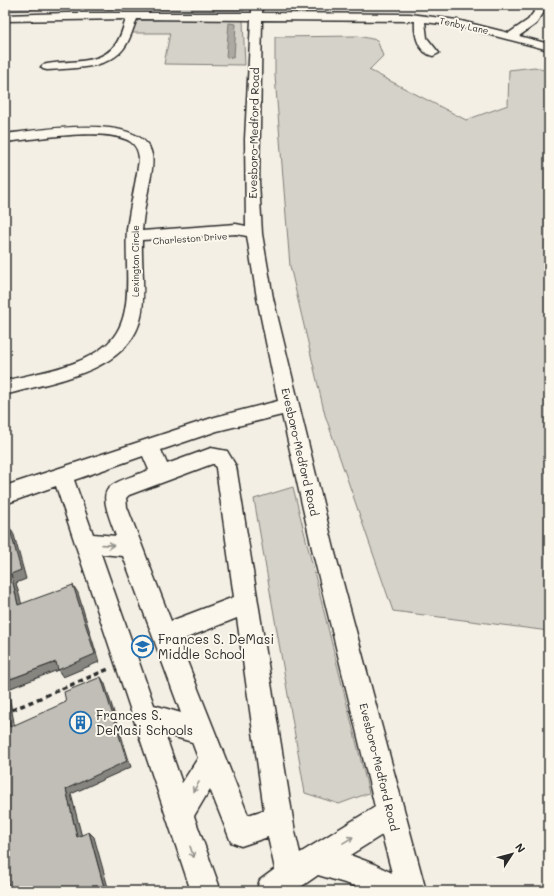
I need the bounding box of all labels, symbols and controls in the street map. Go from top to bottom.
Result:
street label: Tenby Lane [439,15,490,36]
street label: Evesboro-Medford Road [245,67,262,199]
street label: Lexington Circle [130,225,141,297]
street label: Charleston Drive [152,230,228,247]
street label: Evesboro-Medford Road [278,386,323,518]
one-way arrow [101,541,114,548]
place label: Frances S. DeMasi Middle School [158,630,274,662]
school or university icon: Frances S. DeMasi Middle School [129,633,155,659]
street label: Evesboro-Medford Road [356,701,403,832]
place label: Frances S. DeMasi Schools [96,706,193,738]
building icon: Frances S. DeMasi Schools [67,709,93,735]
one-way arrow [192,781,200,792]
north arrow [492,834,532,874]
one-way arrow [342,836,353,844]
text: N [512,840,529,856]
one-way arrow [189,845,197,857]

